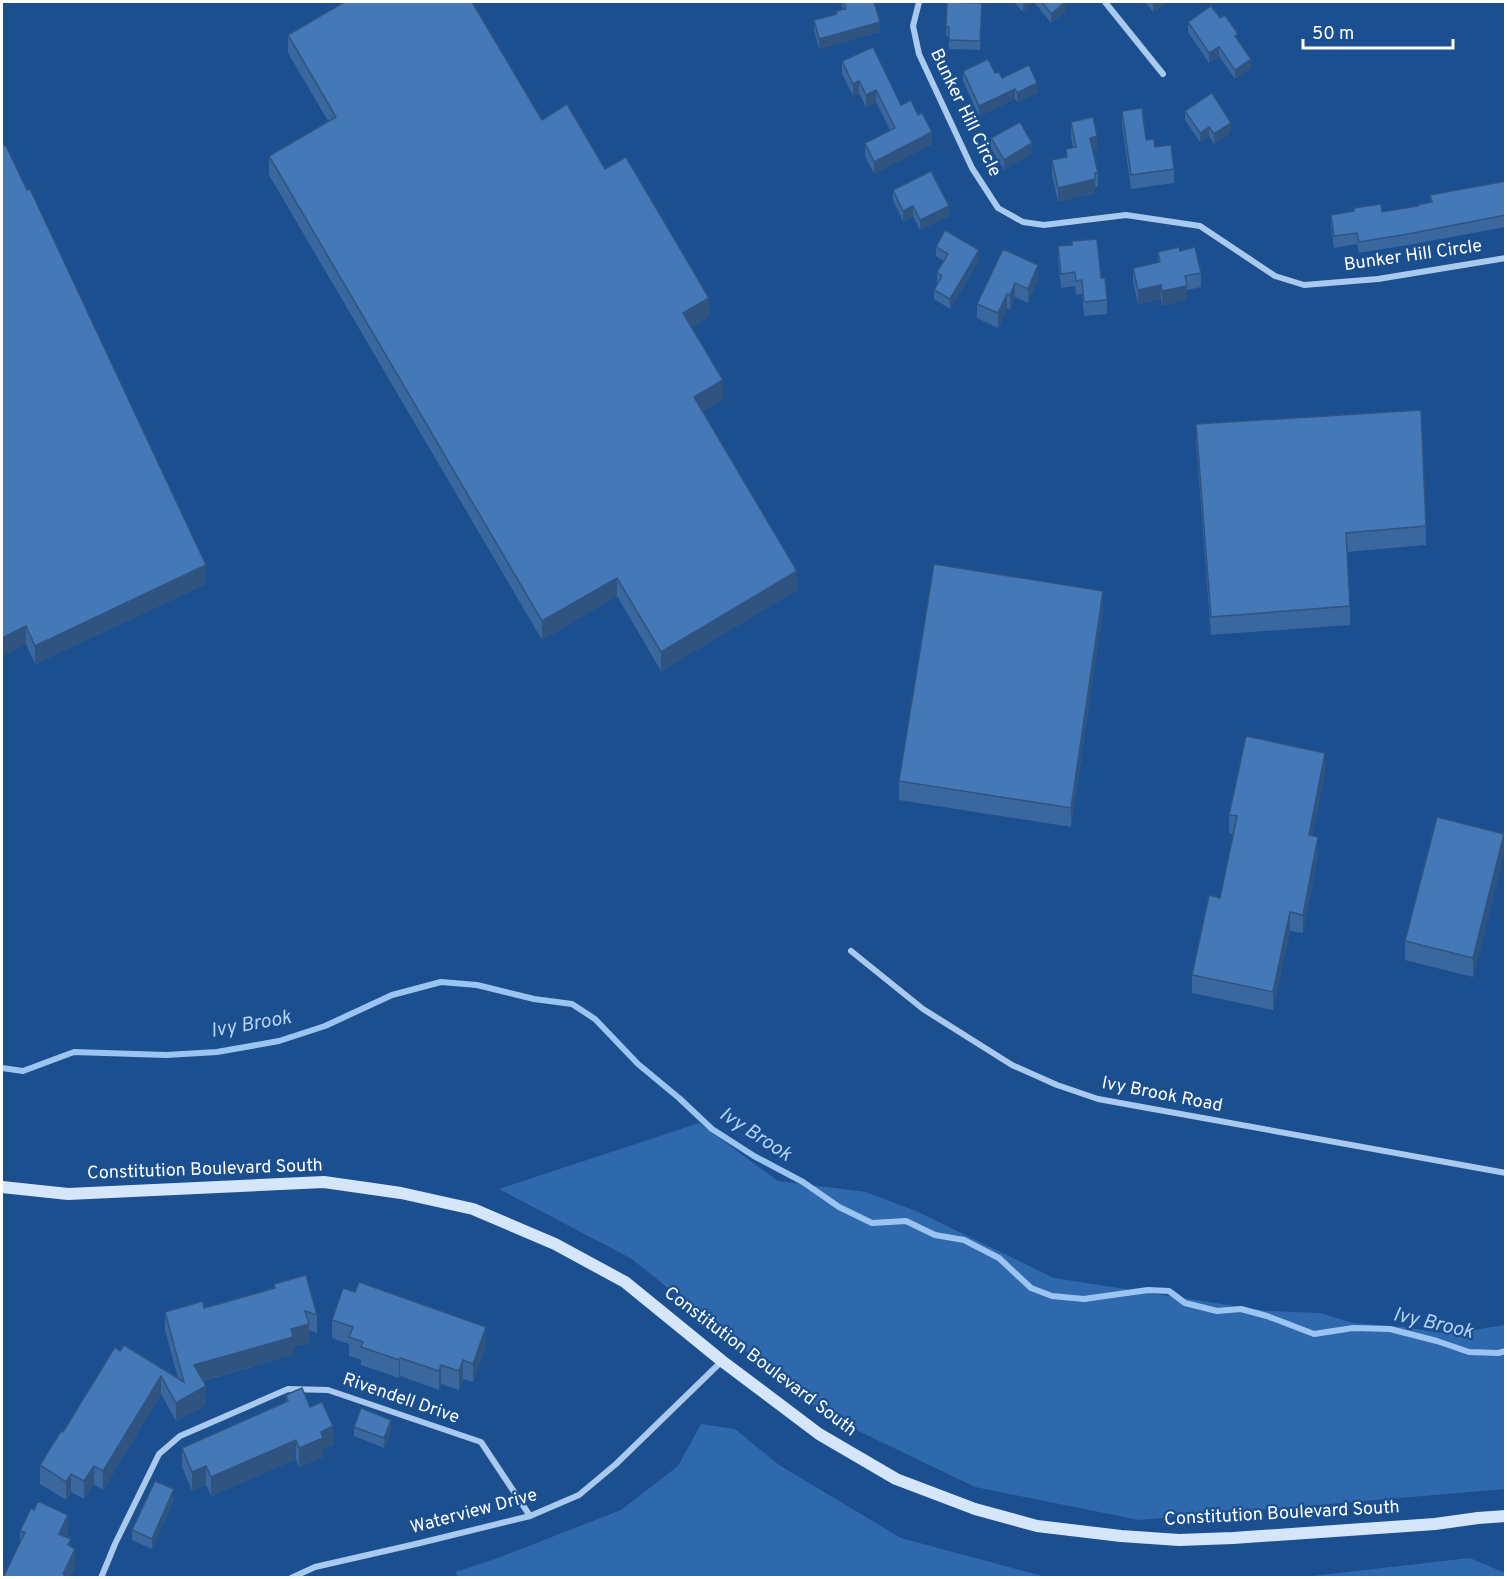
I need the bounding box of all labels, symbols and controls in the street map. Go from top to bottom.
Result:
scale bar [1303,12,1453,50]
text: 50 m [1312,23,1354,46]
street label: Bunker Hill Circle [924,45,1006,181]
street label: Bunker Hill Circle [1342,235,1484,277]
water label: Ivy Brook [209,1005,294,1045]
street label: Ivy Brook Road [1100,1072,1224,1118]
water label: Ivy Brook [714,1102,797,1169]
street label: Constitution Boulevard South [87,1154,323,1186]
street label: Constitution Boulevard South [659,1282,861,1442]
water label: Ivy Brook [1390,1302,1477,1346]
street label: Rivendell Drive [340,1368,462,1430]
street label: Waterview Drive [408,1484,540,1540]
street label: Constitution Boulevard South [1164,1496,1400,1532]

